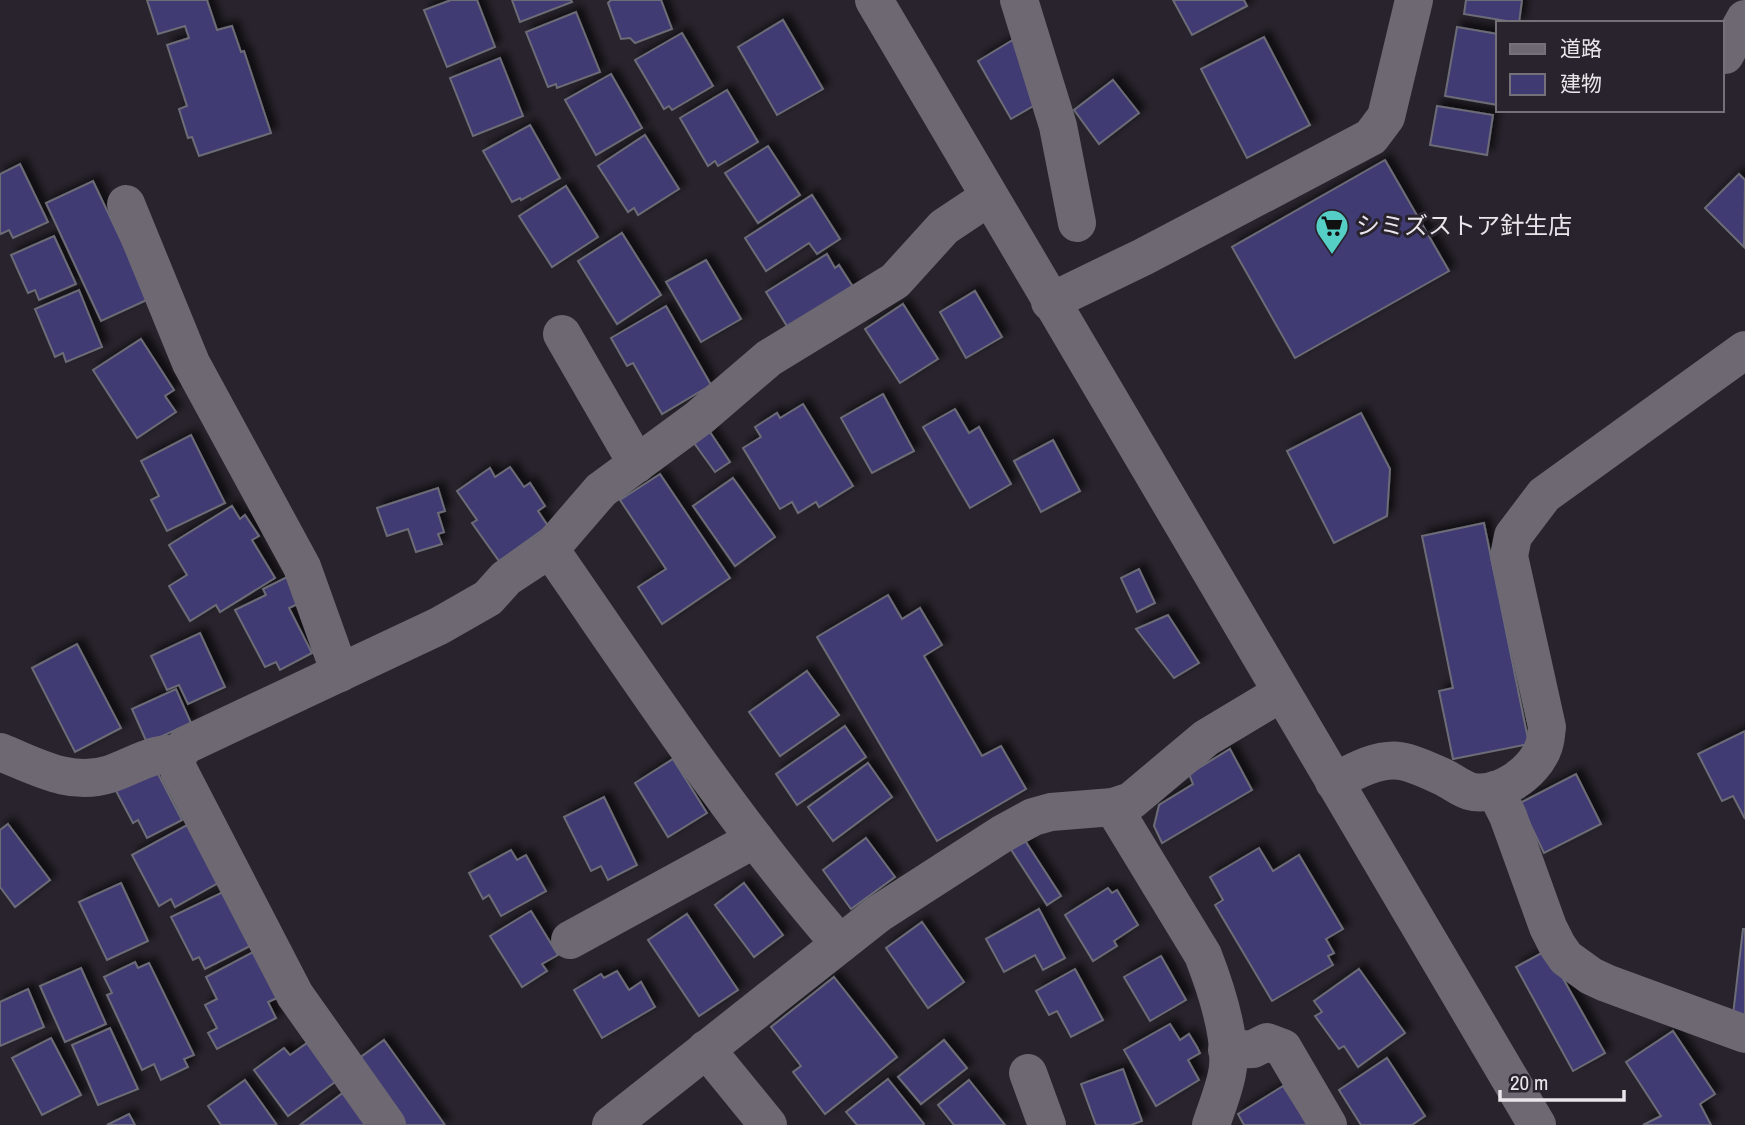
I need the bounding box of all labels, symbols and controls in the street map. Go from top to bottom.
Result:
legend [1496,21,1724,112]
text: 道路 [1560,34,1602,63]
text: 建物 [1560,69,1602,98]
supermarket icon: シミズストア針生店 [1313,207,1351,256]
place label: シミズストア針生店 [1356,209,1572,241]
scale bar [1500,1058,1624,1102]
text: 20 m [1510,1068,1548,1097]

